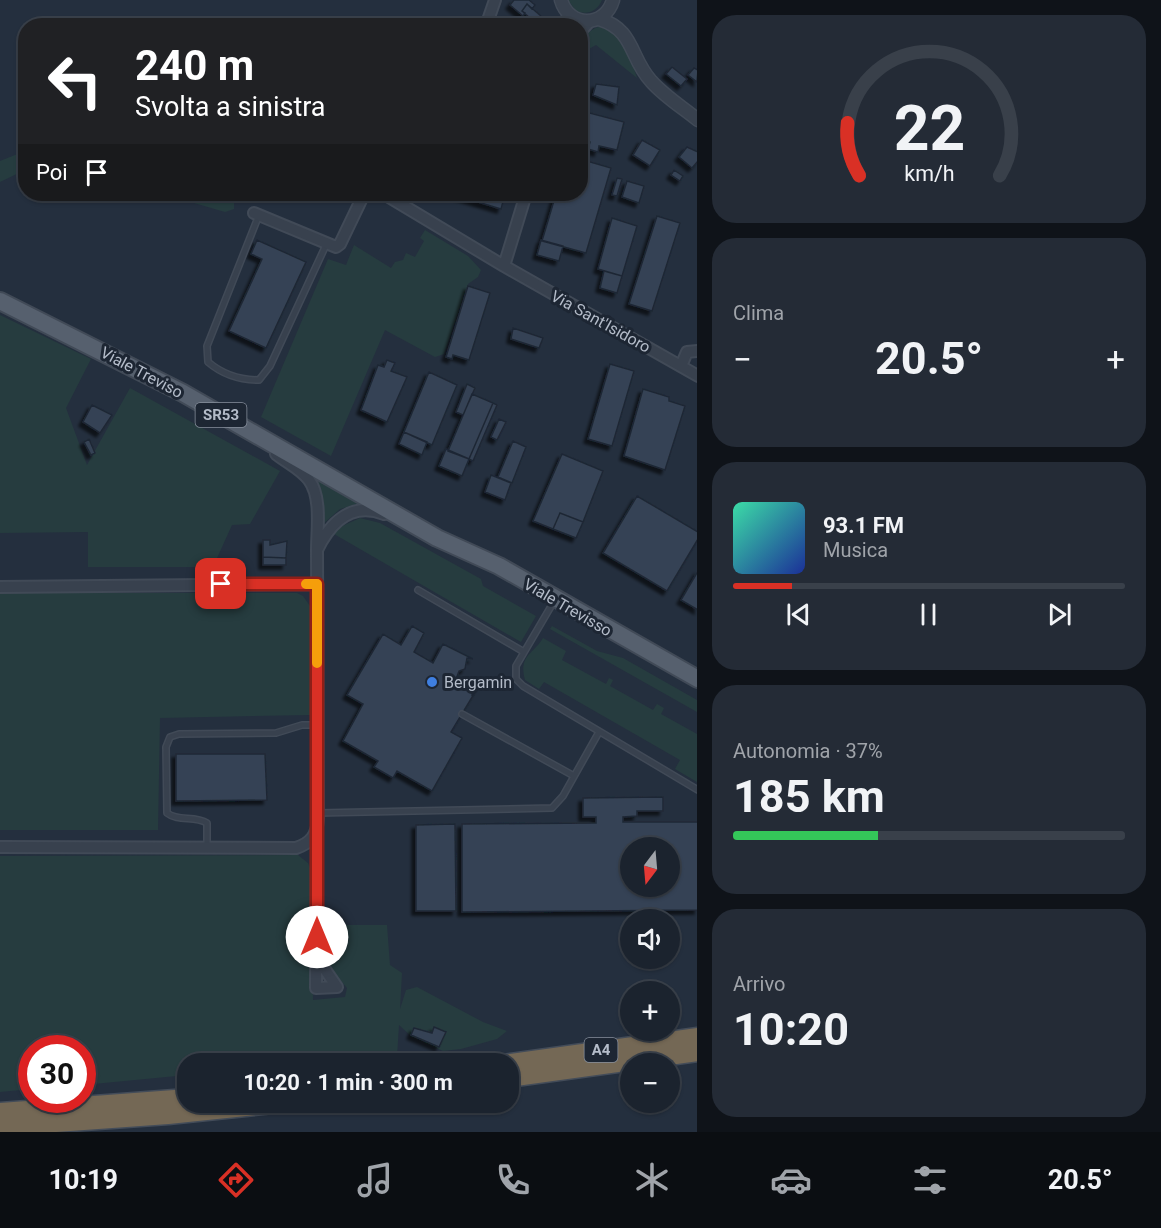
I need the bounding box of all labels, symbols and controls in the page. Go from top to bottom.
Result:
text: 240 m [135,41,254,90]
icon: left [36,42,114,120]
text: Svolta a sinistra [135,91,326,123]
text: 22 [893,92,965,165]
icon: arrive [80,156,113,189]
text: Poi [36,160,68,185]
text: km/h [904,162,954,187]
street label: Via Sant'Isidoro [548,286,654,357]
text: Clima [733,301,784,325]
text: 20.5° [875,332,983,385]
text: − [733,340,752,379]
text: + [1106,340,1125,379]
street label: Viale Treviso [97,343,186,402]
road number: SR53 [196,403,246,427]
text: 93.1 FM [823,513,904,538]
text: Musica [823,538,888,562]
pin [195,558,246,609]
icon: arrive [204,567,237,600]
street label: Viale Trevisso [520,575,615,640]
icon: previous [782,598,815,631]
icon: pause [912,598,945,631]
icon: next [1043,598,1076,631]
place label: Bergamin [444,673,512,692]
marker: Bergamin [425,675,439,689]
text: Autonomia · 37% [733,739,883,763]
text: 185 km [733,770,885,823]
north arrow [620,837,680,897]
map controls [620,837,680,1113]
position arrow [285,905,349,969]
button: sound [620,909,680,969]
text: Arrivo [733,972,785,996]
button: + [620,981,680,1041]
text: 10:20 [733,1003,849,1056]
speed limit sign: 30 [18,1035,96,1113]
road number: A4 [584,1038,618,1062]
button: − [620,1053,680,1113]
text: 10:20 · 1 min · 300 m [243,1070,453,1095]
icon: directions [215,1159,257,1201]
icon: music [354,1159,396,1201]
icon: phone [492,1159,534,1201]
icon: climate [631,1159,673,1201]
icon: car [770,1159,812,1201]
icon: filters [909,1159,951,1201]
text: 10:19 [48,1164,118,1196]
text: 20.5° [1048,1164,1113,1196]

